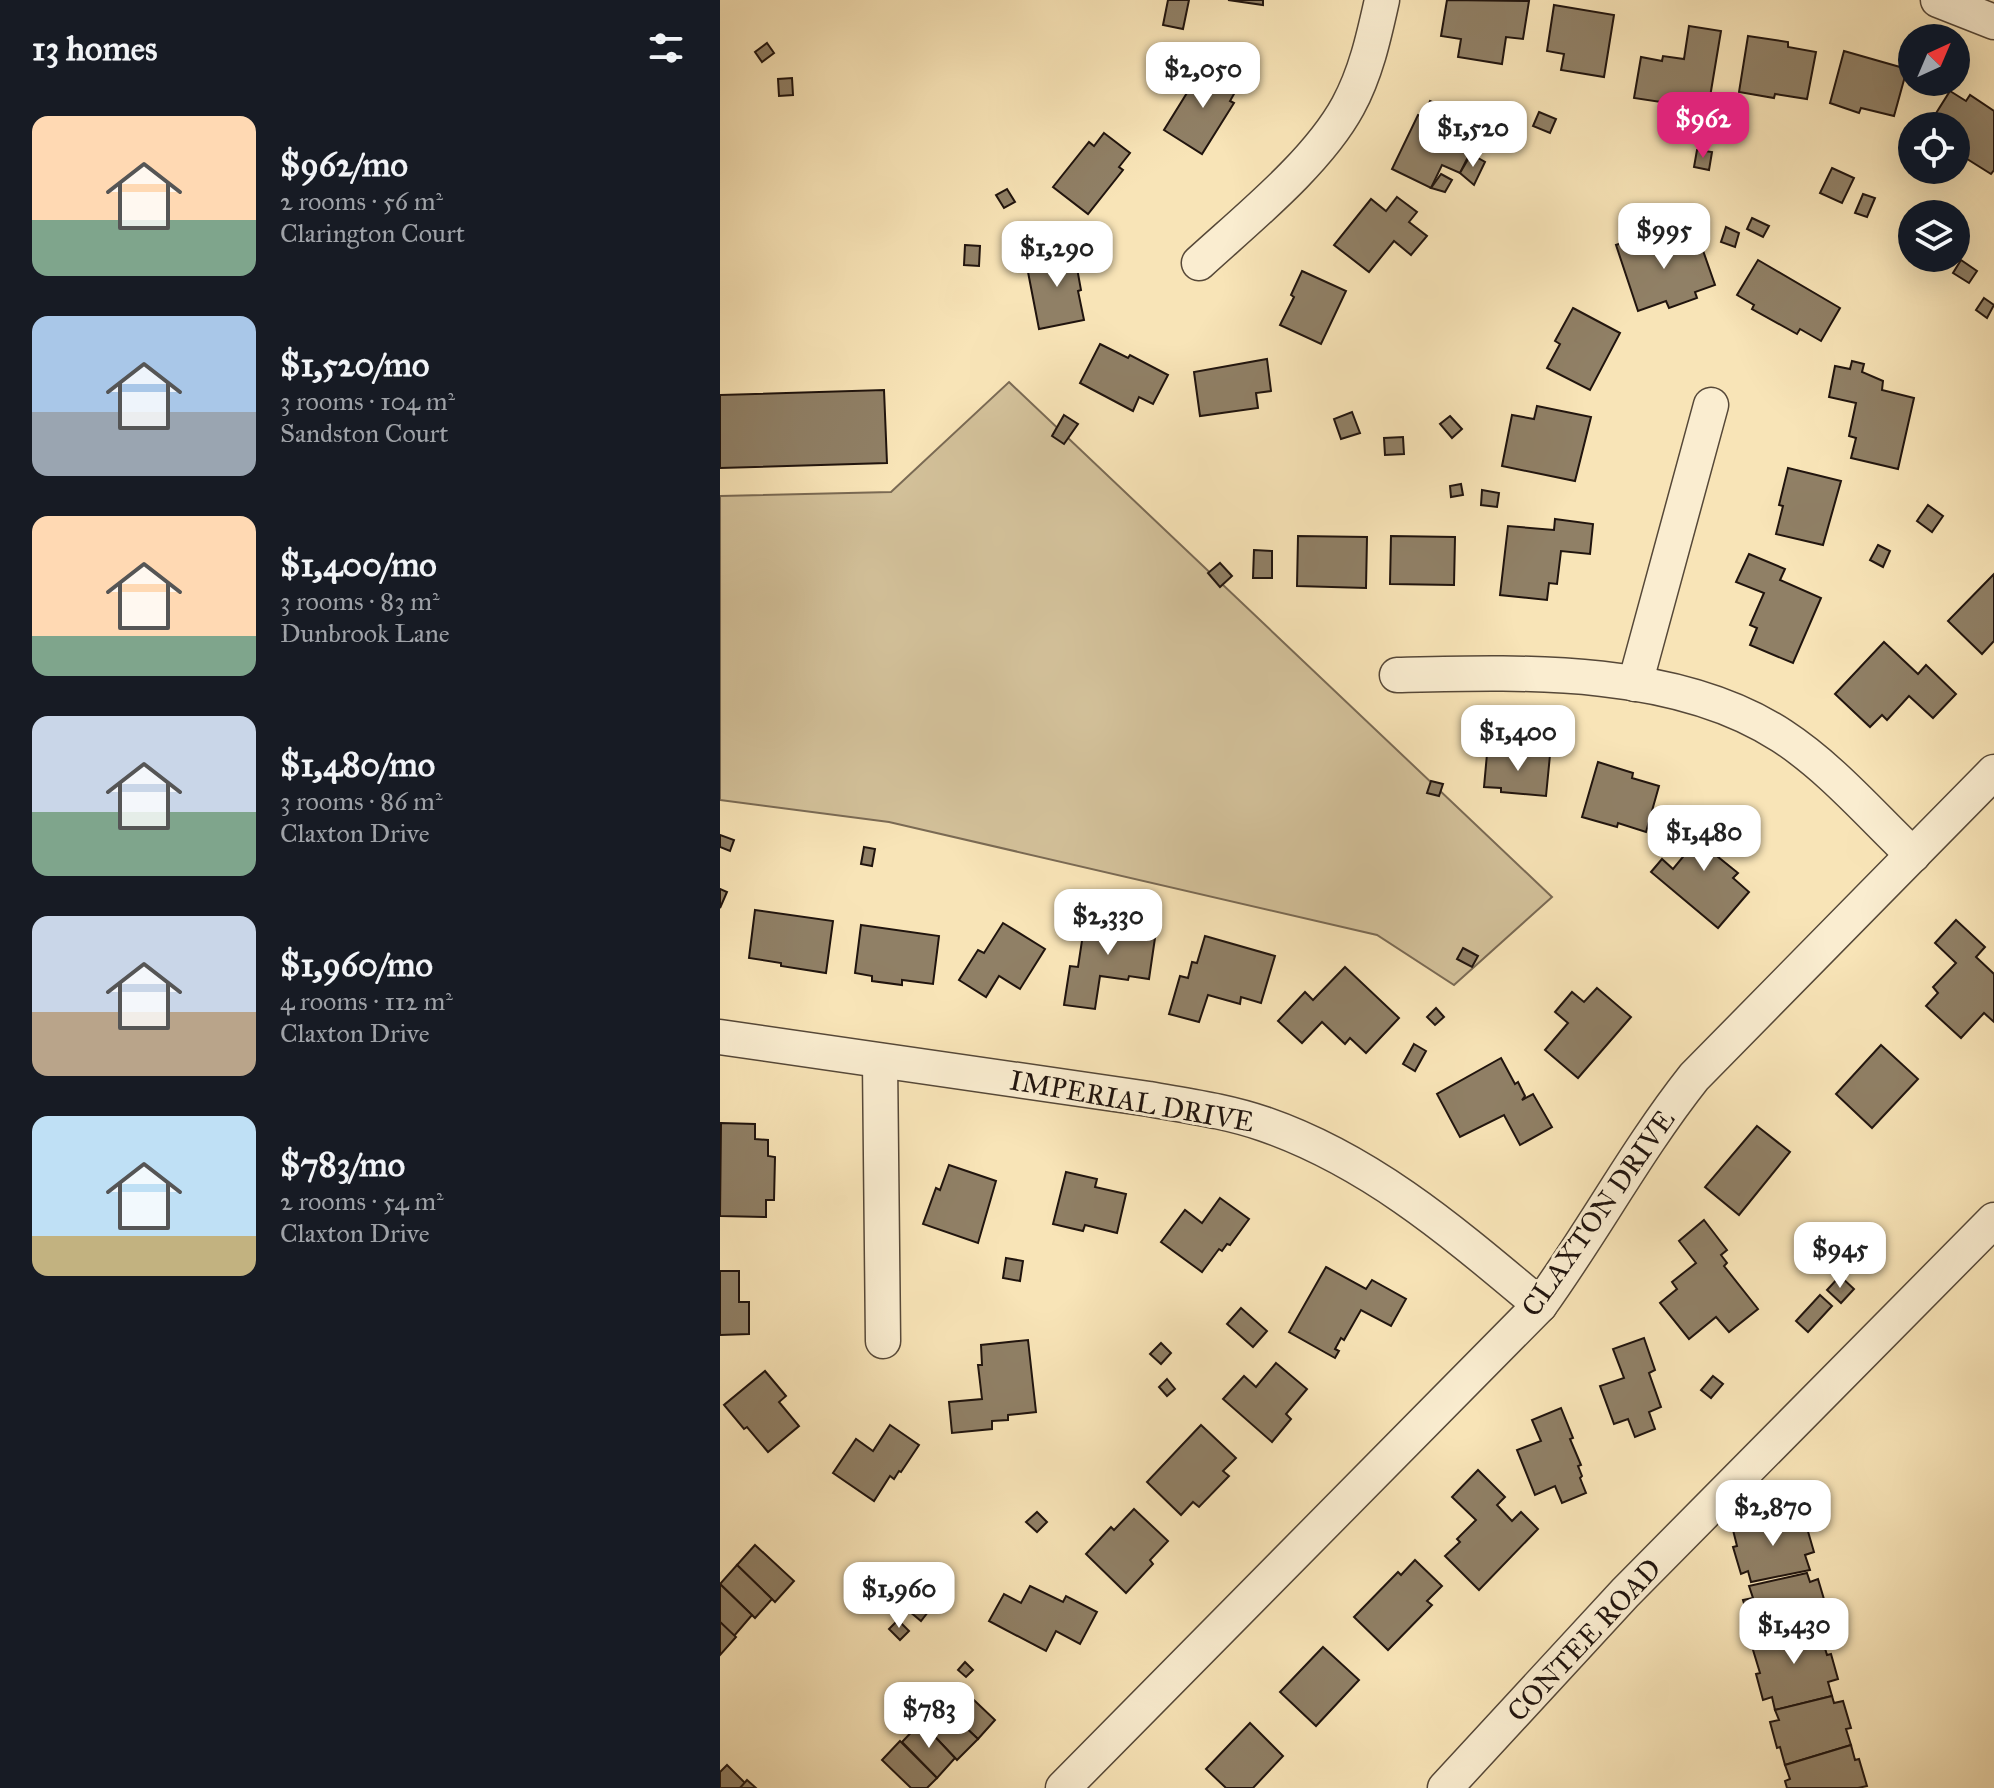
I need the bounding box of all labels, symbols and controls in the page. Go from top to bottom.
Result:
north arrow [1898,24,1970,96]
map controls [1898,24,1970,272]
icon: filters [644,26,688,70]
text: 13 homes [32,28,157,69]
pin: $2,050 [1138,42,1268,110]
text: $2,050 [1164,52,1242,84]
pin: $962 [1656,92,1750,160]
pin: $1,520 [1408,101,1538,169]
text: $962 [1675,102,1731,134]
text: $1,520 [1437,111,1509,143]
button: locate [1898,112,1970,184]
text: $962/mo [280,144,408,185]
icon: home [96,148,192,244]
text: 2 rooms · 56 m² [280,185,443,217]
button: layers [1898,200,1970,272]
pin: $995 [1617,203,1711,271]
text: $995 [1636,213,1692,245]
text: Clarington Court [280,217,465,249]
pin: $1,290 [992,221,1122,289]
text: $1,290 [1020,231,1094,263]
text: $1,520/mo [280,344,429,385]
icon: home [96,348,192,444]
text: 3 rooms · 104 m² [280,385,455,417]
text: Sandston Court [280,417,449,449]
text: $1,400/mo [280,544,437,585]
icon: home [96,548,192,644]
text: 3 rooms · 83 m² [280,585,440,617]
text: Dunbrook Lane [280,617,450,649]
pin: $1,400 [1453,705,1583,773]
text: $1,400 [1479,715,1557,747]
text: $1,480/mo [280,744,435,785]
icon: home [96,748,192,844]
text: 3 rooms · 86 m² [280,785,443,817]
pin: $1,480 [1639,805,1769,873]
text: $1,480 [1666,815,1742,847]
text: Claxton Drive [280,817,430,849]
pin: $2,330 [1043,889,1173,957]
text: $2,330 [1072,899,1144,931]
text: $1,960/mo [280,944,433,985]
icon: home [96,948,192,1044]
text: 4 rooms · 112 m² [280,985,453,1017]
text: Claxton Drive [280,1017,430,1049]
street label: IMPERIAL DRIVE [1007,1062,1257,1140]
street label: CLAXTON DRIVE [1514,1103,1682,1323]
text: $783/mo [280,1144,405,1185]
icon: home [96,1148,192,1244]
text: 2 rooms · 54 m² [280,1185,444,1217]
text: Claxton Drive [280,1217,430,1249]
pin: $945 [1793,1222,1887,1290]
text: $945 [1812,1232,1868,1264]
pin: $2,870 [1708,1480,1838,1548]
text: $2,870 [1734,1490,1812,1522]
street label: CONTEE ROAD [1500,1551,1668,1729]
pin: $1,960 [834,1562,964,1630]
text: $1,960 [862,1572,936,1604]
pin: $1,430 [1729,1598,1859,1666]
text: $1,430 [1757,1608,1831,1640]
pin: $783 [882,1682,976,1750]
text: $783 [902,1692,956,1724]

